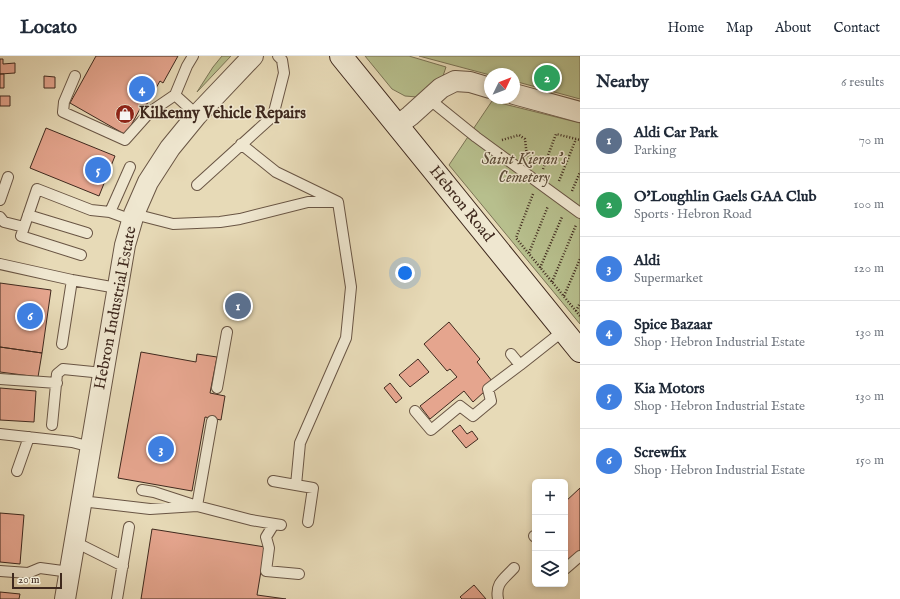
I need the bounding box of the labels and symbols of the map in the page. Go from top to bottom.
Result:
pin: 2 [534,63,560,93]
north arrow [484,68,520,104]
pin: 4 [129,74,155,104]
shop icon: Kilkenny Vehicle Repairs [114,103,136,125]
place label: Kilkenny Vehicle Repairs [139,104,306,124]
park label: Saint Kieran's Cemetery [482,150,567,188]
pin: 5 [85,155,111,185]
street label: Hebron Road [424,162,498,246]
street label: Hebron Industrial Estate [90,225,142,391]
your location [395,263,415,283]
pin: 1 [225,291,251,321]
pin: 6 [17,301,43,331]
pin: 3 [148,434,174,464]
scale bar [12,571,62,590]

